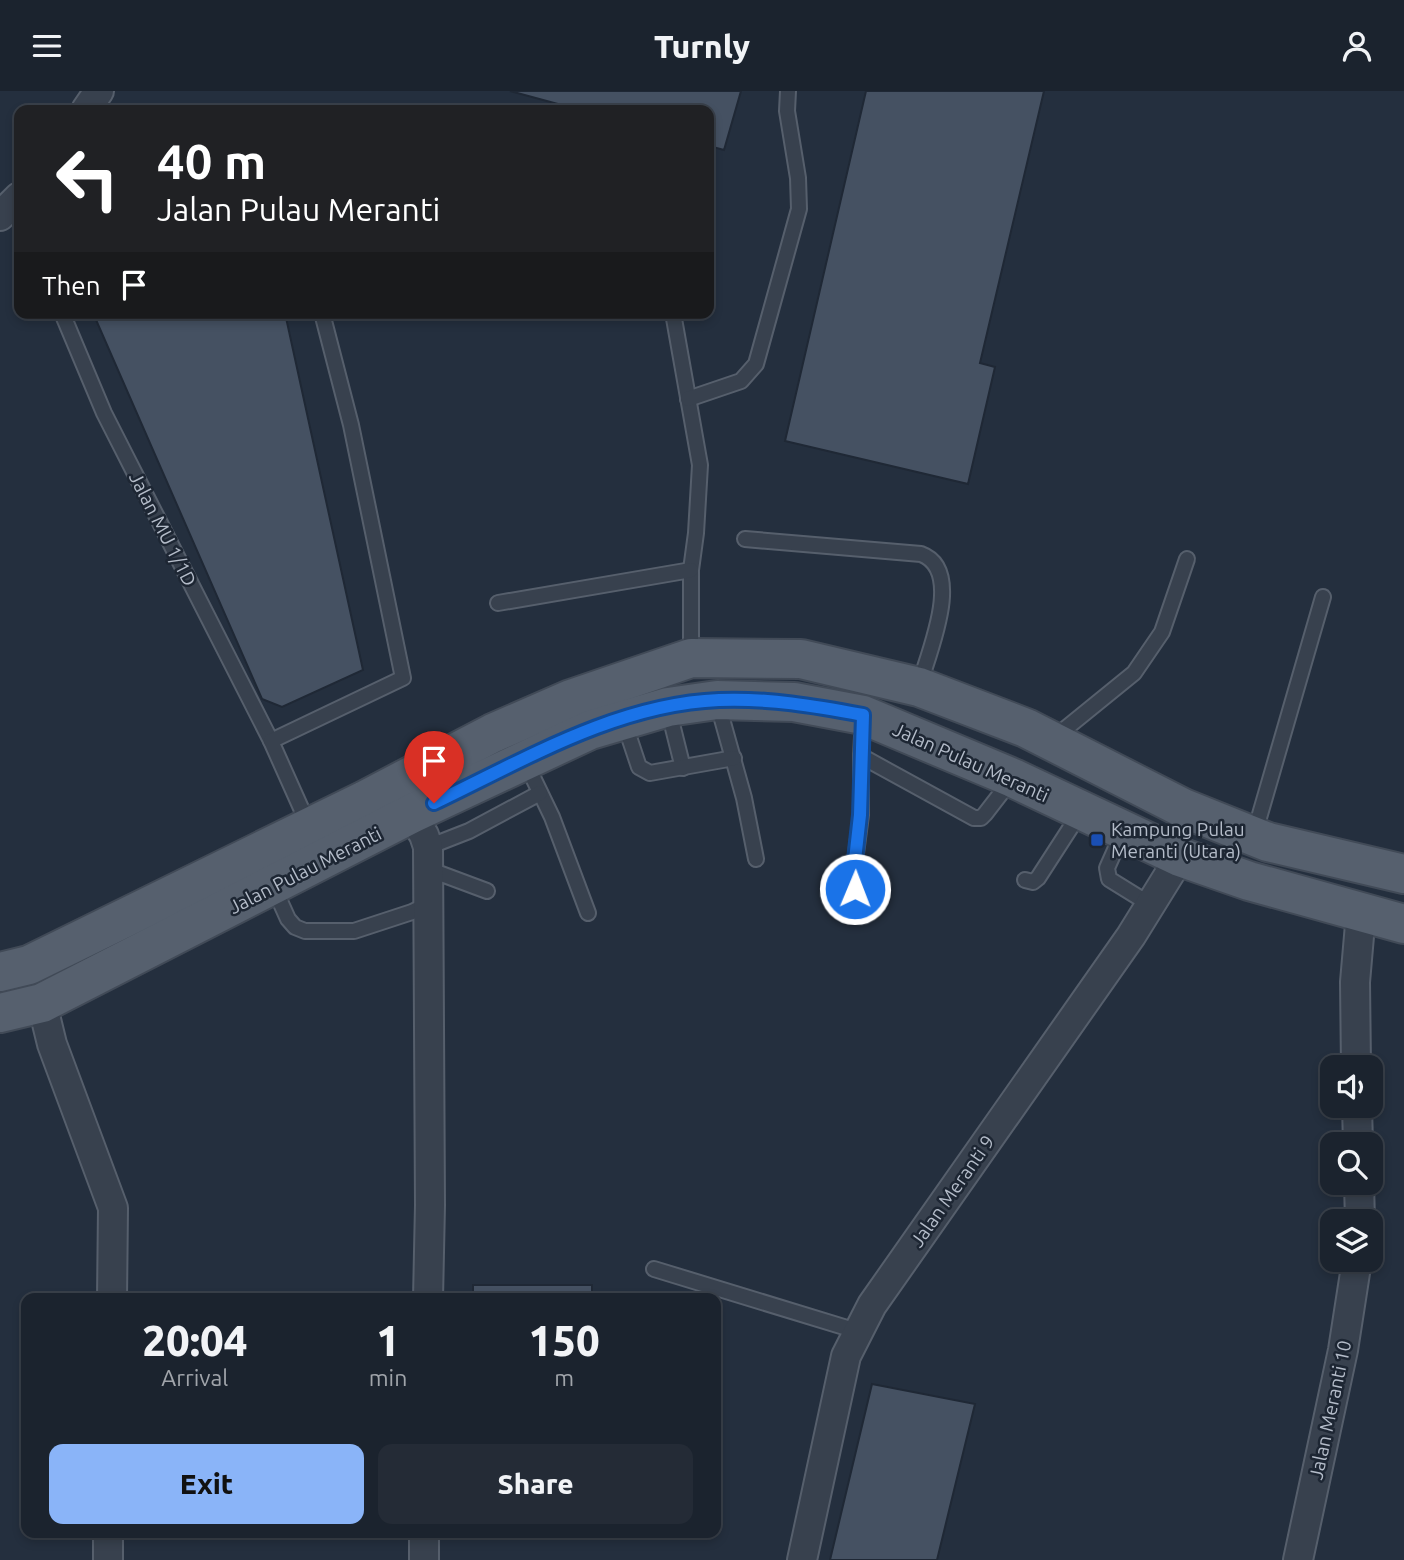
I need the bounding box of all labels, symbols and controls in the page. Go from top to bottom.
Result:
icon: menu [28,27,66,65]
icon: person [1338,27,1376,65]
text: Turnly [654,28,750,64]
icon: left [42,133,133,224]
text: 40 m [157,133,266,188]
text: Jalan Pulau Meranti [157,191,440,227]
icon: arrive [115,266,153,304]
text: Then [42,271,101,300]
street label: Jalan MU 1/1D [125,468,201,590]
street label: Jalan Pulau Meranti [890,718,1052,806]
pin [404,731,464,803]
icon: arrive [415,742,453,780]
place label: Kampung Pulau Meranti (Utara) [1111,818,1245,862]
street label: Jalan Pulau Meranti [225,822,385,918]
marker: Kampung Pulau Meranti (Utara) [1089,832,1105,848]
position arrow [818,852,892,926]
map controls [1320,1055,1383,1272]
button: sound [1320,1055,1383,1118]
street label: Jalan Meranti 9 [905,1131,999,1251]
button: search [1320,1132,1383,1195]
button: layers [1320,1209,1383,1272]
text: 20:04 [142,1317,247,1364]
text: 1 [376,1317,400,1364]
text: 150 [529,1317,600,1364]
street label: Jalan Meranti 10 [1305,1338,1355,1482]
text: Arrival [161,1365,228,1390]
text: min [369,1365,407,1390]
text: m [554,1365,574,1390]
button: Exit [49,1444,364,1524]
button: Share [378,1444,693,1524]

